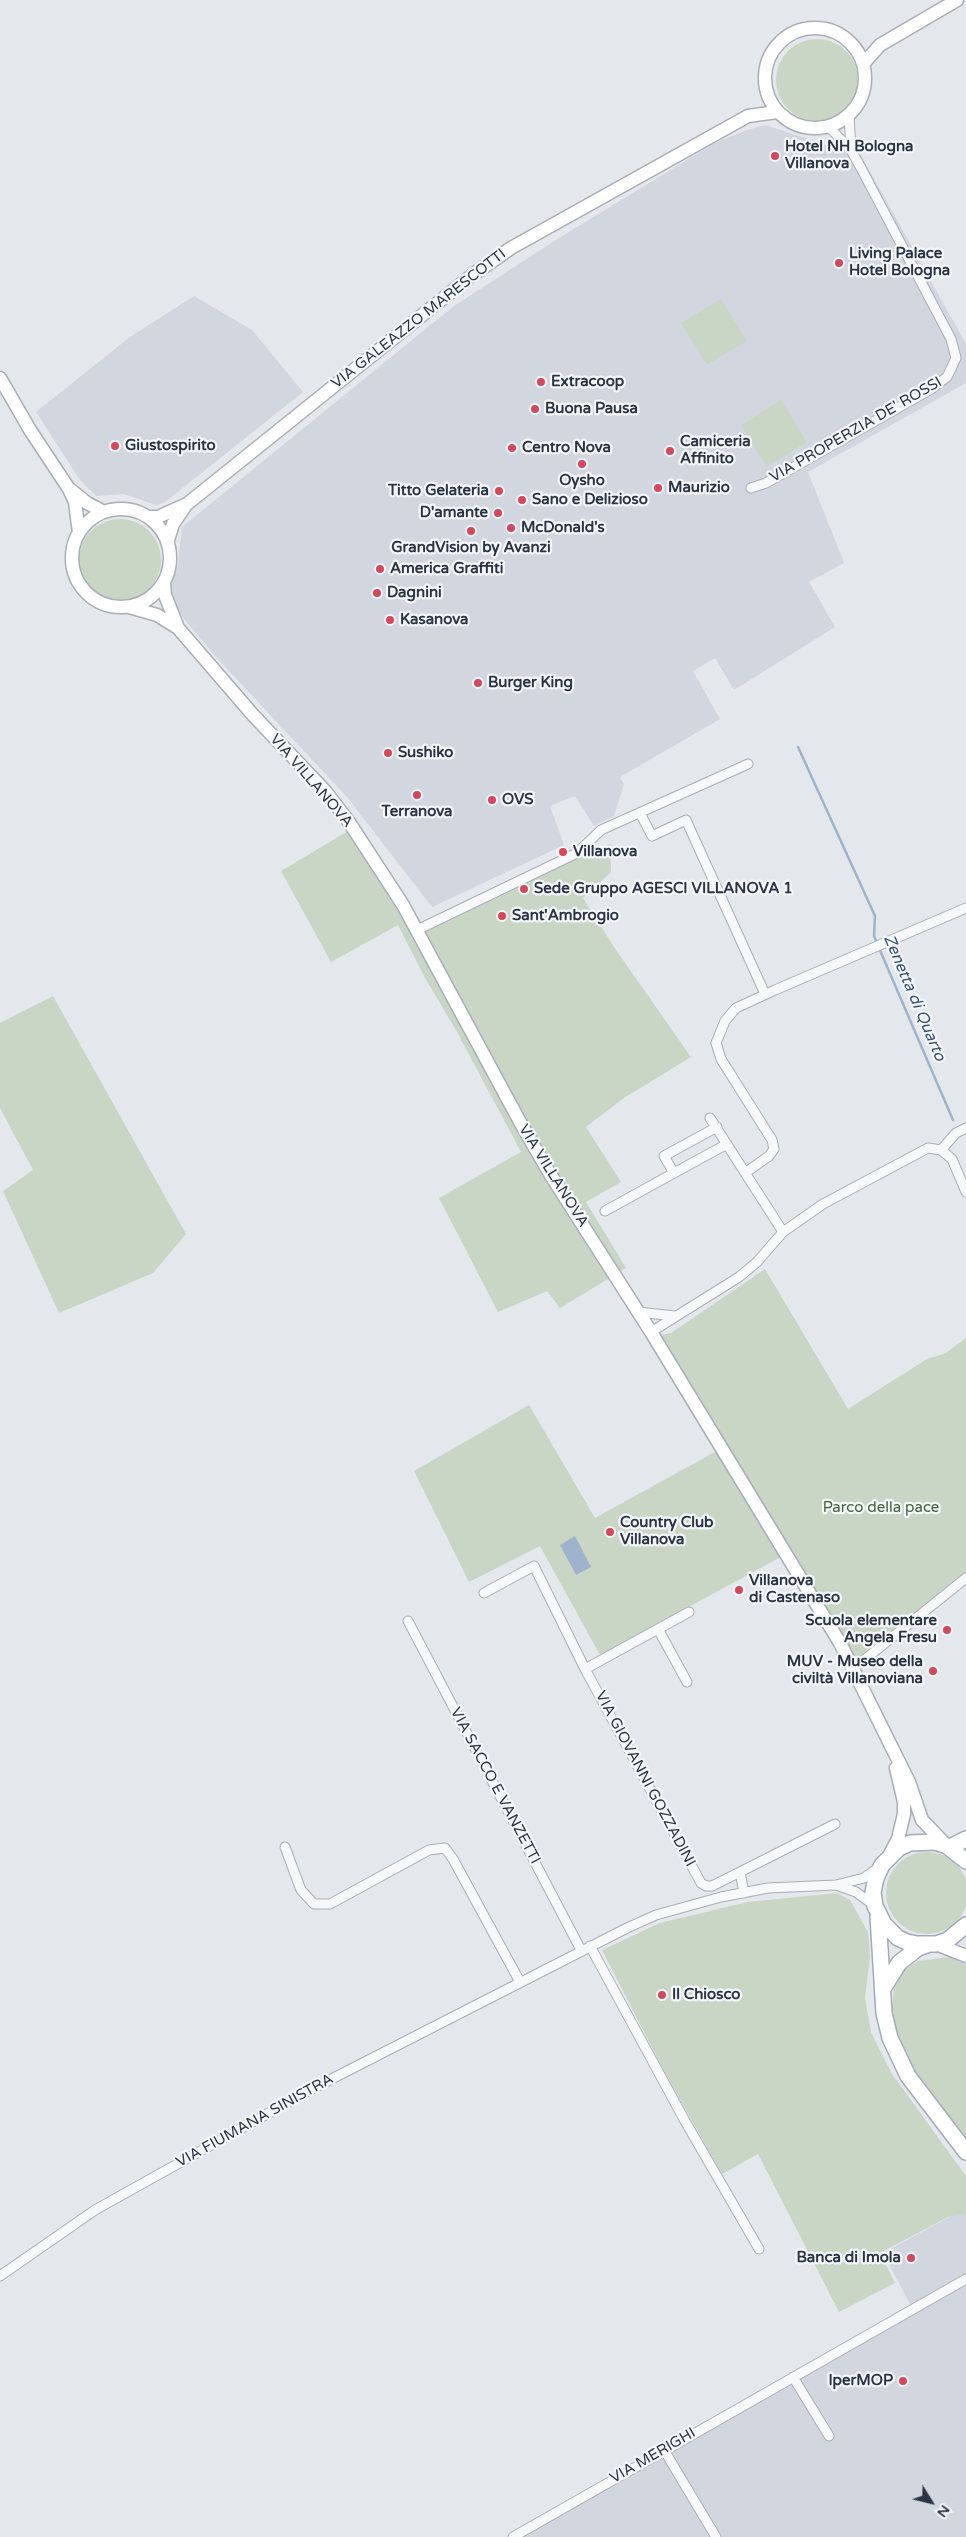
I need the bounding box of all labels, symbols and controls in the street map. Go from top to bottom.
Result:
place label: Hotel NH Bologna Villanova [785,138,914,173]
marker: Hotel NH Bologna Villanova [769,150,781,162]
street label: VIA GALEAZZO MARESCOTTI [328,245,510,393]
place label: Living Palace Hotel Bologna [849,245,950,280]
marker: Living Palace Hotel Bologna [833,257,845,269]
place label: Extracoop [551,373,624,391]
street label: VIA PROPERZIA DE' ROSSI [767,373,945,487]
marker: Extracoop [535,376,547,388]
place label: Buona Pausa [545,400,638,418]
marker: Buona Pausa [529,403,541,415]
place label: Camiceria Affinito [680,433,751,468]
place label: Giustospirito [125,437,216,455]
place label: Centro Nova [522,439,611,457]
marker: Giustospirito [109,440,121,452]
marker: Centro Nova [506,442,518,454]
marker: Camiceria Affinito [664,445,676,457]
marker: Oysho [576,458,588,470]
place label: Oysho [559,472,605,490]
place label: Maurizio [668,479,730,497]
place label: Titto Gelateria [388,482,489,500]
marker: Maurizio [652,482,664,494]
marker: Titto Gelateria [493,485,505,497]
place label: Sano e Delizioso [532,491,648,509]
marker: Sano e Delizioso [516,494,528,506]
place label: D'amante [420,504,488,522]
marker: D'amante [492,507,504,519]
place label: McDonald's [521,519,605,537]
marker: McDonald's [505,522,517,534]
marker: GrandVision by Avanzi [465,525,477,537]
place label: GrandVision by Avanzi [391,539,551,557]
place label: America Graffiti [390,560,503,578]
marker: America Graffiti [374,563,386,575]
place label: Dagnini [387,584,442,602]
marker: Dagnini [371,587,383,599]
place label: Kasanova [400,611,469,629]
marker: Kasanova [384,614,396,626]
place label: Burger King [488,674,573,692]
marker: Burger King [472,677,484,689]
street label: VIA VILLANOVA [266,731,356,831]
place label: Sushiko [398,744,453,762]
marker: Sushiko [382,747,394,759]
marker: Terranova [411,789,423,801]
place label: OVS [502,791,534,809]
marker: OVS [486,794,498,806]
place label: Terranova [381,803,453,821]
place label: Villanova [573,843,637,861]
marker: Villanova [557,846,569,858]
place label: Sede Gruppo AGESCI VILLANOVA 1 [534,880,793,898]
marker: Sede Gruppo AGESCI VILLANOVA 1 [518,883,530,895]
place label: Sant'Ambrogio [512,907,619,925]
marker: Sant'Ambrogio [496,910,508,922]
water label: Zenetta di Quarto [879,932,949,1064]
street label: VIA VILLANOVA [514,1121,592,1231]
park label: Parco della pace [823,1499,939,1517]
place label: Country Club Villanova [620,1514,714,1549]
marker: Country Club Villanova [604,1526,616,1538]
place label: Villanova di Castenaso [749,1572,840,1607]
marker: Villanova di Castenaso [733,1584,745,1596]
place label: Scuola elementare Angela Fresu [805,1612,937,1647]
marker: Scuola elementare Angela Fresu [941,1624,953,1636]
place label: MUV - Museo della civiltà Villanoviana [787,1653,923,1688]
marker: MUV - Museo della civiltà Villanoviana [927,1665,939,1677]
street label: VIA GIOVANNI GOZZADINI [591,1688,699,1870]
street label: VIA SACCO E VANZETTI [446,1705,544,1867]
place label: Il Chiosco [672,1986,740,2004]
marker: Il Chiosco [656,1989,668,2001]
street label: VIA FIUMANA SINISTRA [173,2070,337,2172]
place label: Banca di Imola [796,2249,901,2267]
marker: Banca di Imola [905,2252,917,2264]
place label: IperMOP [828,2372,893,2390]
marker: IperMOP [897,2375,909,2387]
street label: VIA MERIGHI [607,2424,699,2488]
north arrow [906,2477,956,2527]
text: N [933,2502,954,2521]

